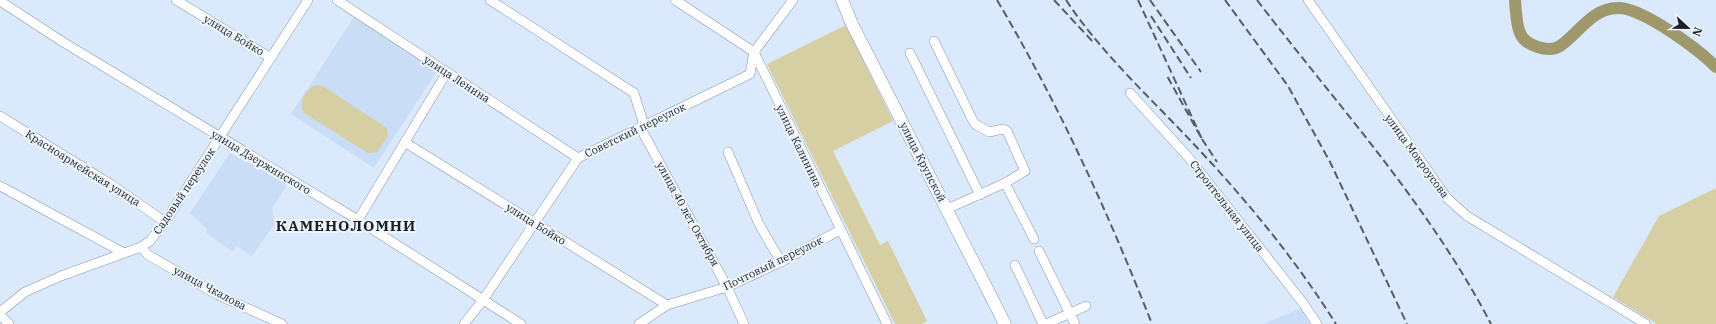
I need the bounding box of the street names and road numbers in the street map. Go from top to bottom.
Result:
street label: улица Бойко [201,12,267,58]
street label: улица Ленина [421,52,493,106]
street label: Советский переулок [582,99,688,161]
street label: улица Калинина [773,102,825,190]
street label: улица Мокроусова [1382,111,1452,201]
street label: улица Крупской [897,120,949,204]
street label: Красноармейская улица [23,127,143,209]
street label: улица Дзержинского [209,127,313,197]
street label: Садовый переулок [150,145,218,237]
street label: Строительная улица [1187,157,1267,255]
street label: улица 40 лет Октября [653,159,723,269]
street label: улица Бойко [503,200,569,248]
street label: Почтовый переулок [721,233,826,293]
street label: улица Чкалова [171,263,249,313]

